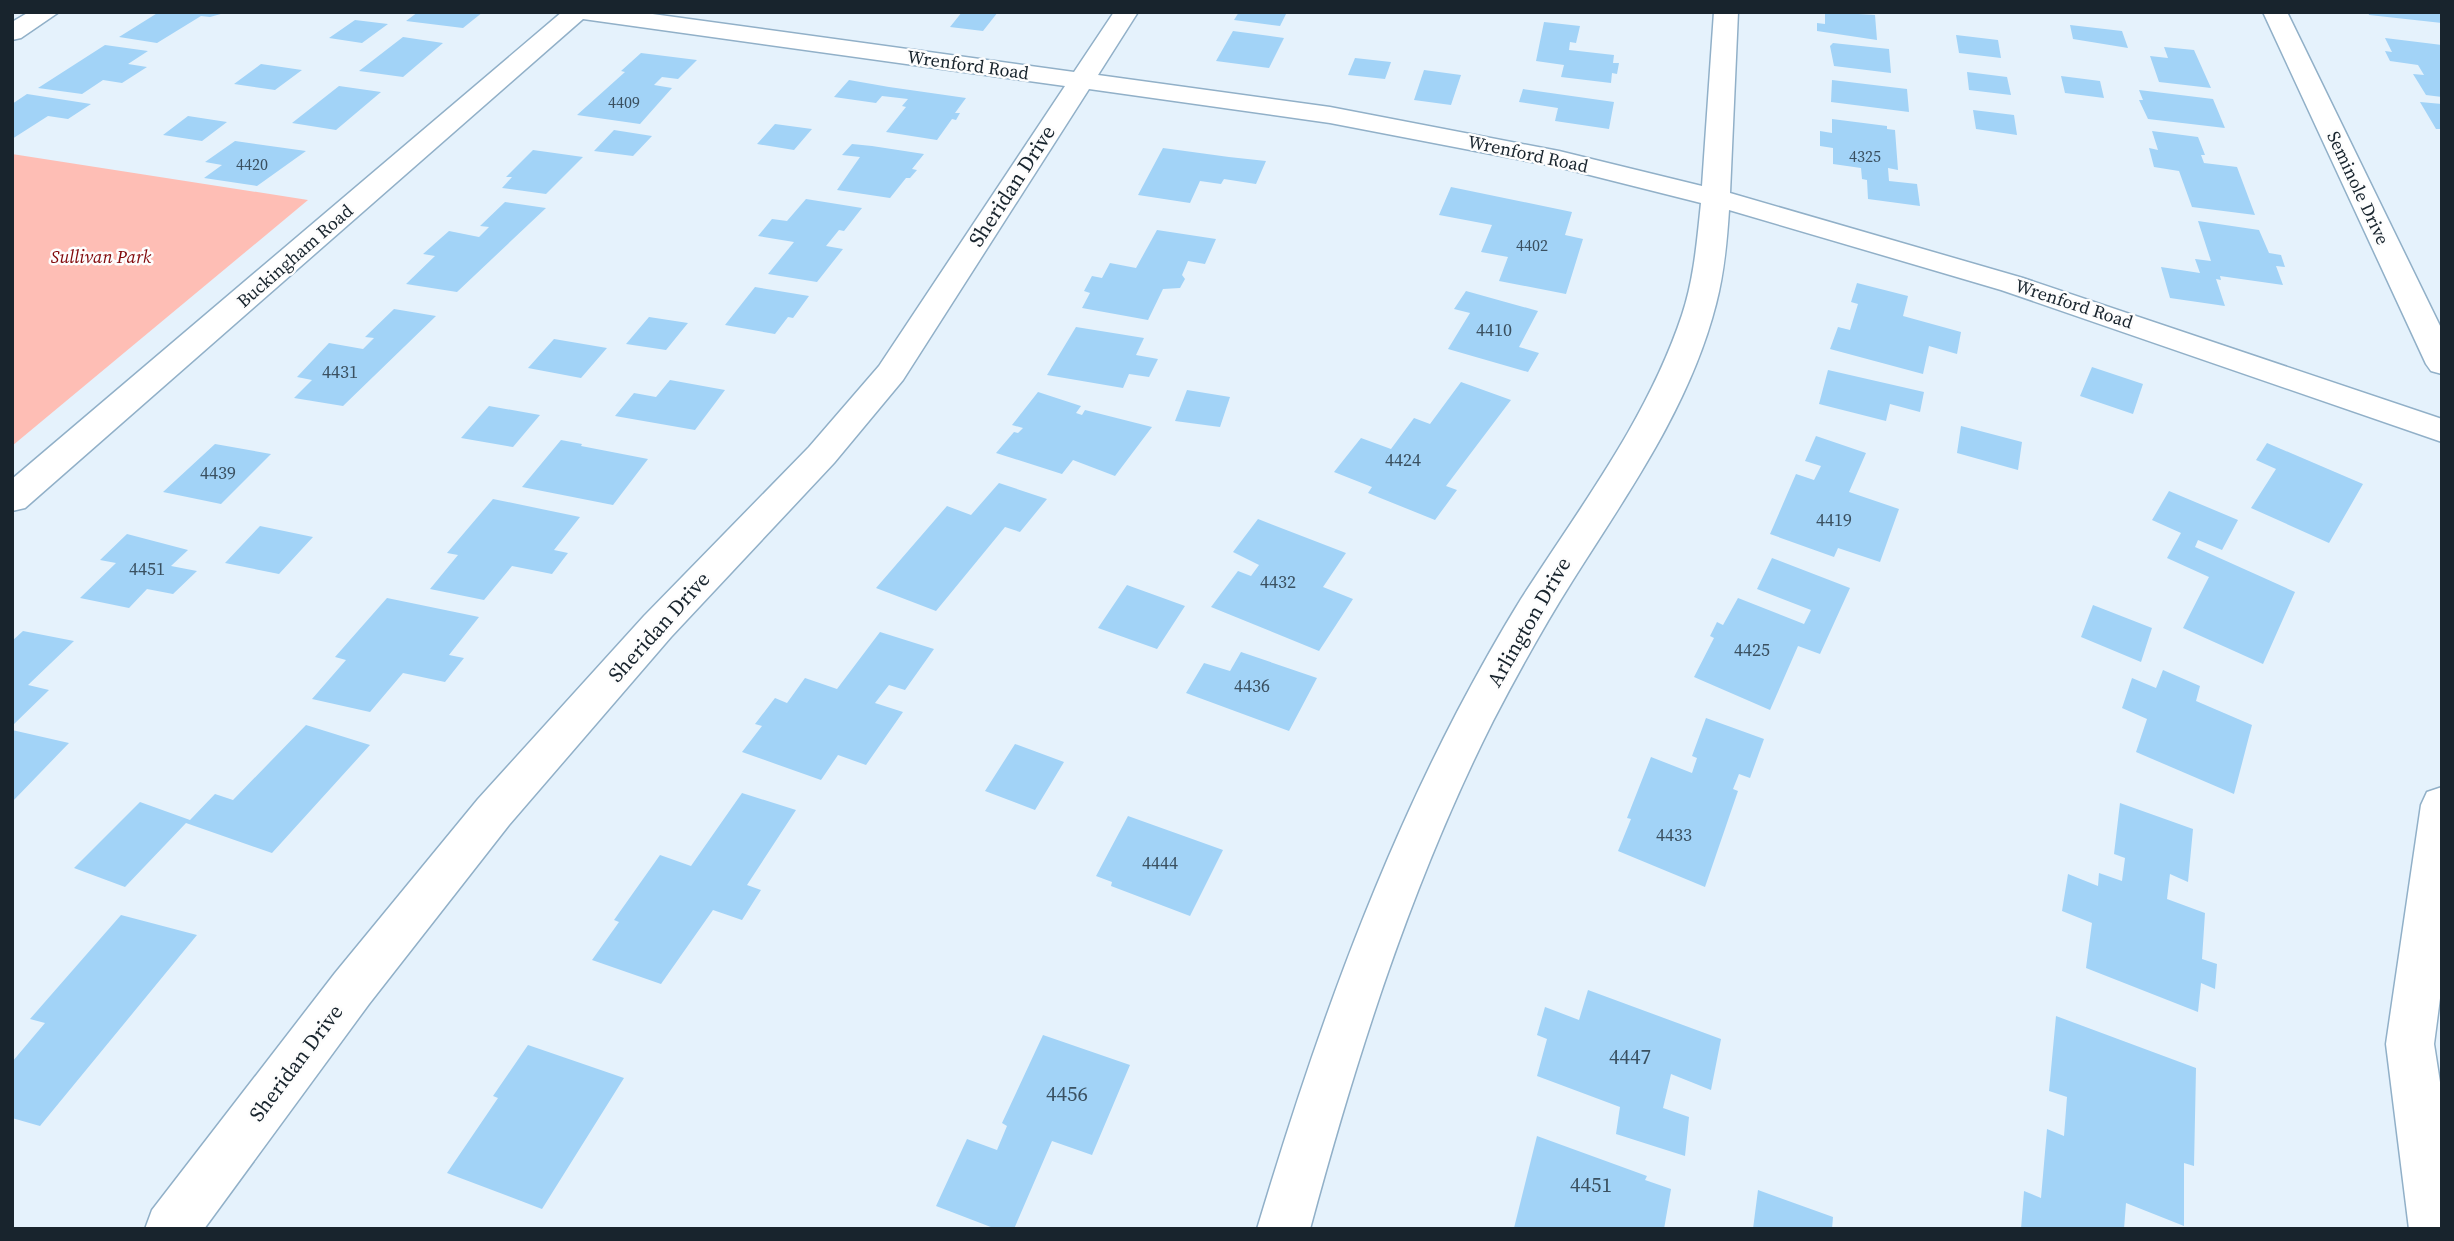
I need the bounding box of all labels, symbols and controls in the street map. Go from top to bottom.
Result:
street label: Wrenford Road [906,44,1030,85]
house number: 4409 [608,91,640,113]
street label: Sheridan Drive [961,119,1062,252]
street label: Seminole Drive [2321,127,2396,249]
street label: Wrenford Road [1466,129,1591,178]
house number: 4325 [1849,145,1881,167]
house number: 4420 [236,153,268,175]
street label: Buckingham Road [231,198,358,313]
house number: 4402 [1516,234,1548,256]
park label: Sullivan Park [51,244,152,269]
street label: Wrenford Road [2012,273,2136,334]
house number: 4410 [1476,317,1512,342]
house number: 4431 [322,359,358,384]
house number: 4424 [1385,447,1421,472]
house number: 4439 [200,460,236,485]
house number: 4419 [1816,507,1852,532]
street label: Arlington Drive [1480,552,1577,692]
house number: 4451 [129,556,165,581]
street label: Sheridan Drive [601,565,716,688]
house number: 4432 [1260,569,1296,594]
house number: 4425 [1734,637,1770,662]
house number: 4436 [1234,673,1270,698]
house number: 4433 [1656,822,1692,847]
house number: 4444 [1142,850,1178,875]
street label: Sheridan Drive [242,998,349,1127]
house number: 4447 [1609,1042,1651,1071]
house number: 4456 [1046,1079,1088,1108]
house number: 4451 [1570,1170,1612,1199]

